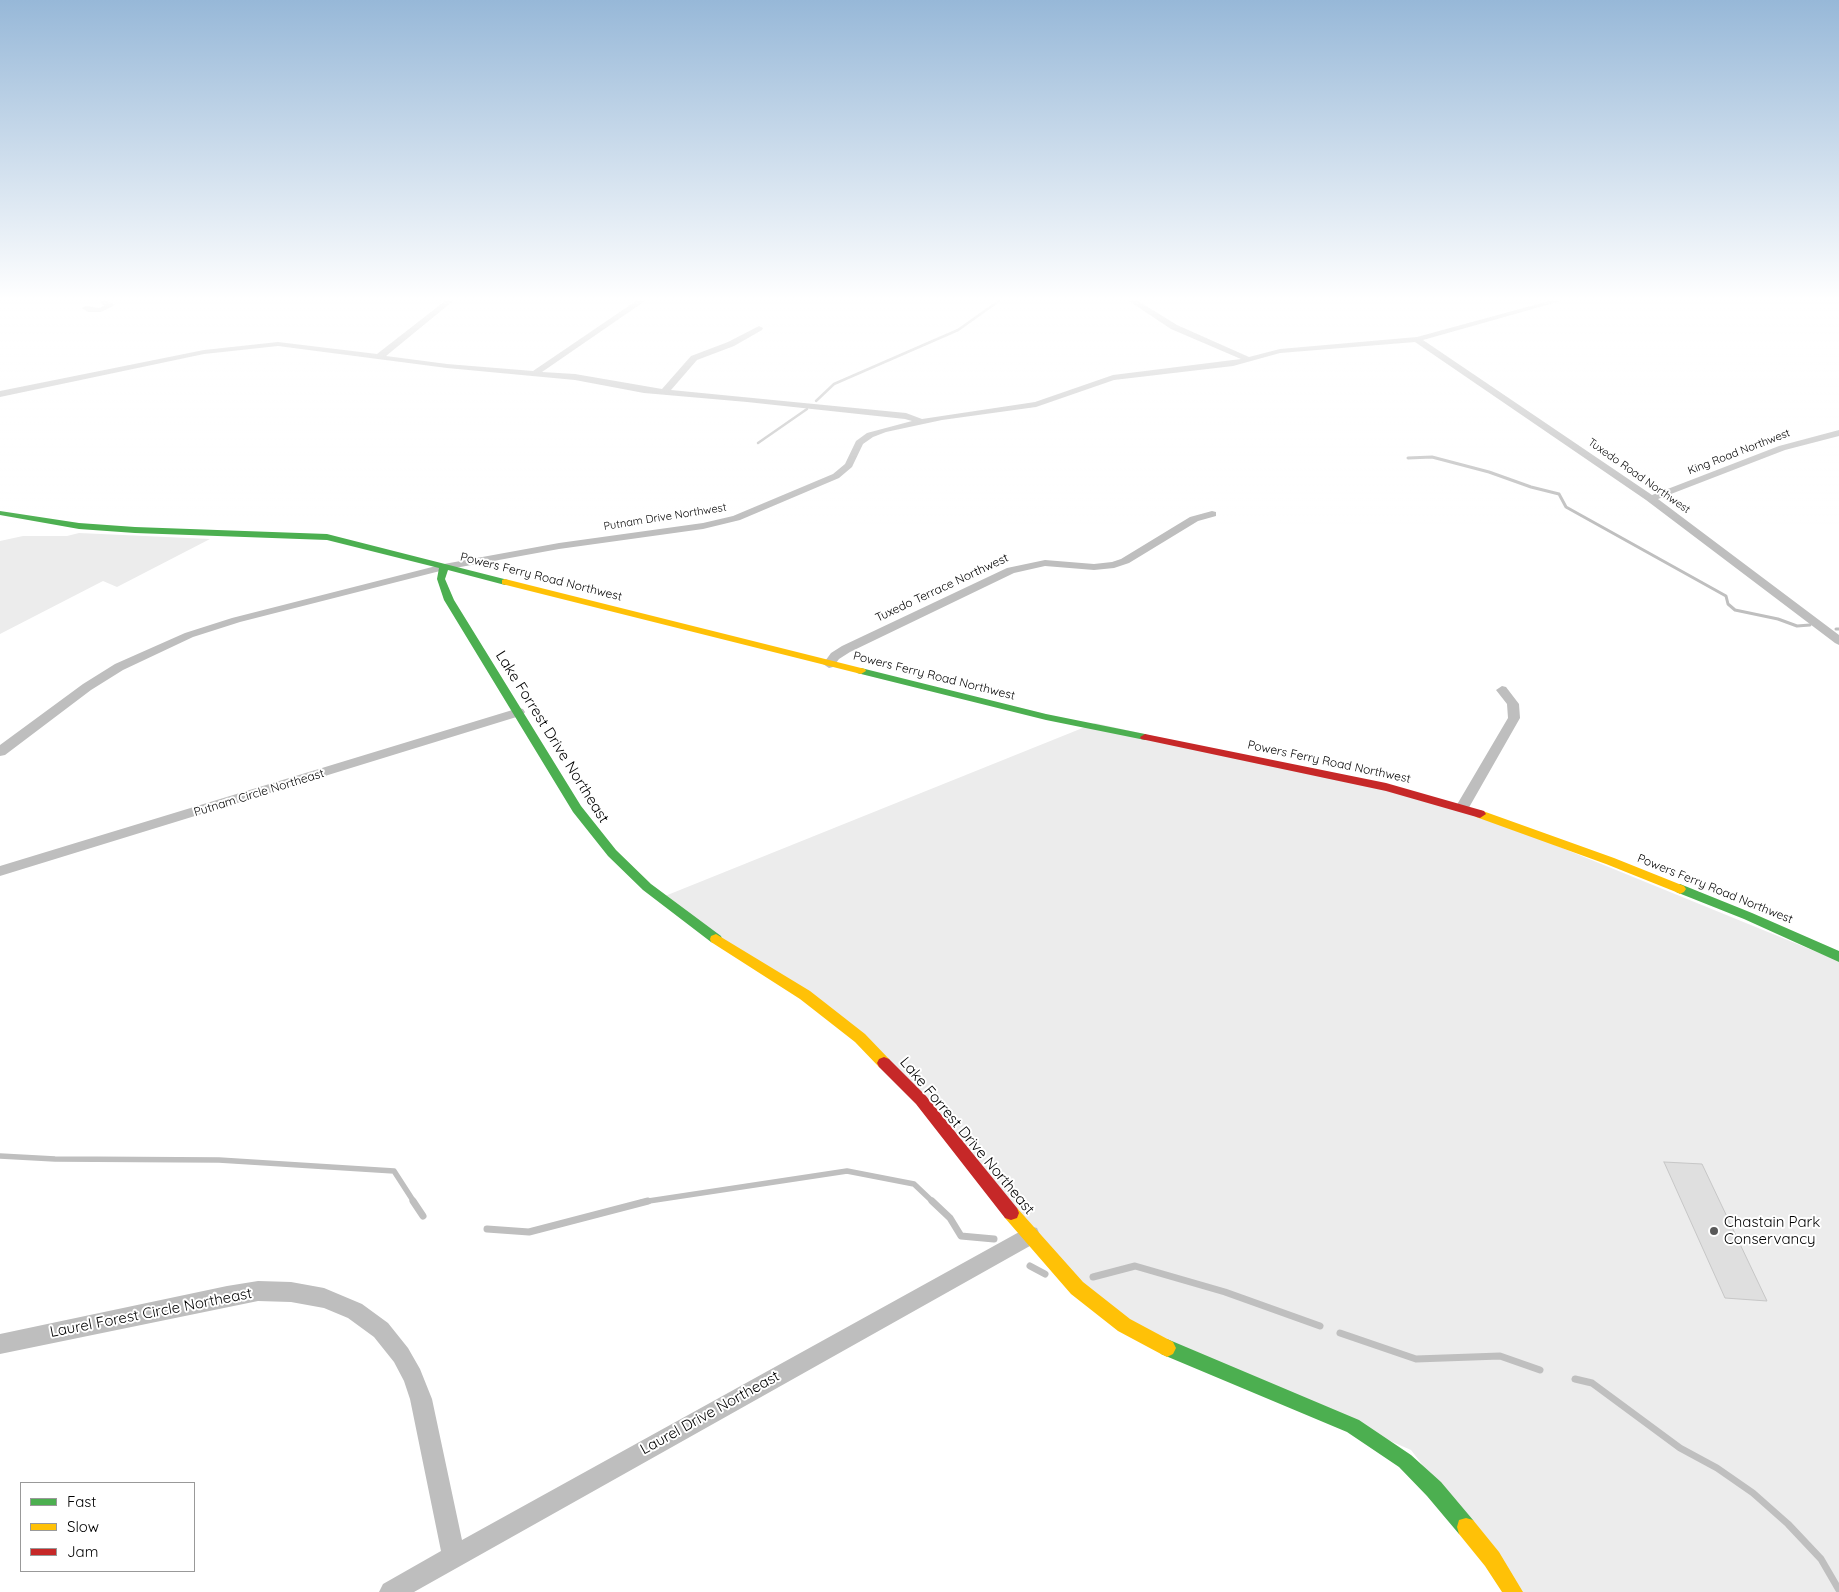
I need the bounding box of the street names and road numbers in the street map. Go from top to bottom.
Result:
street label: King Road Northwest [1686,426,1792,478]
street label: Tuxedo Road Northwest [1585,436,1693,516]
street label: Putnam Drive Northwest [603,501,727,533]
street label: Powers Ferry Road Northwest [459,550,623,604]
street label: Tuxedo Terrace Northwest [873,551,1011,625]
street label: Lake Forrest Drive Northeast [491,647,613,827]
street label: Powers Ferry Road Northwest [852,649,1016,703]
street label: Powers Ferry Road Northwest [1246,738,1412,786]
street label: Putnam Circle Northeast [192,766,326,820]
street label: Powers Ferry Road Northwest [1635,851,1795,927]
street label: Lake Forrest Drive Northeast [896,1054,1038,1218]
street label: Laurel Forest Circle Northeast [48,1285,254,1341]
street label: Laurel Drive Northeast [637,1367,783,1459]

